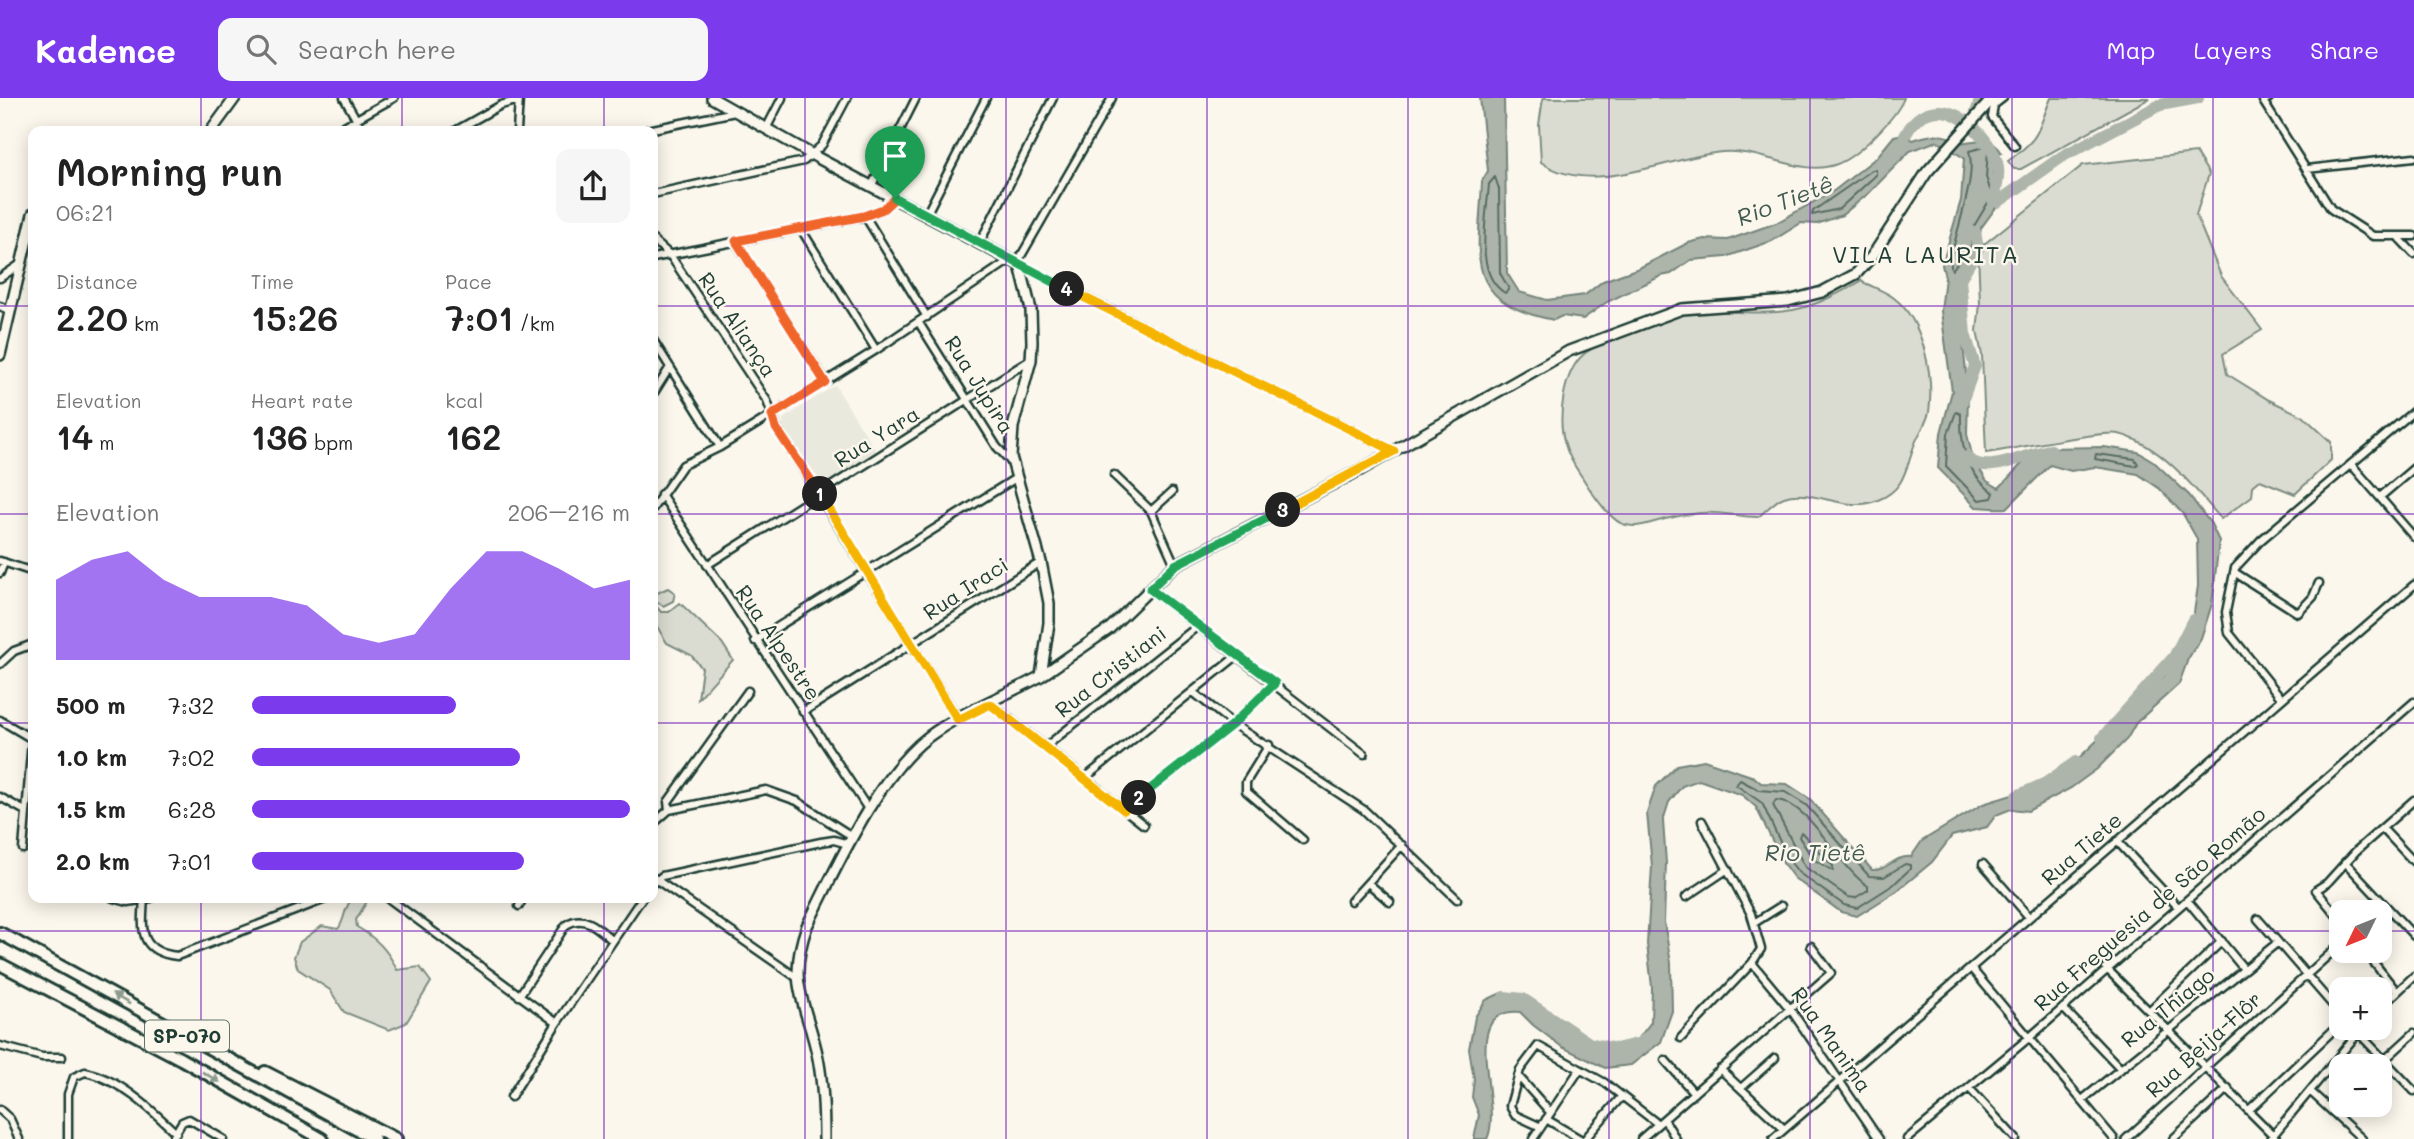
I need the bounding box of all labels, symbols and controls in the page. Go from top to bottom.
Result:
search box [218,18,708,81]
text: Kadence [35,28,176,71]
icon: search [242,30,280,68]
text: Search here [298,32,456,66]
text: Map [2107,34,2155,65]
text: Layers [2193,34,2272,65]
text: Share [2310,34,2379,65]
pin [865,126,925,198]
icon: arrive [876,137,914,175]
text: Morning run [56,146,283,196]
button: share [556,149,630,223]
water label: Rio Tietê [1732,168,1837,232]
text: 06:21 [56,197,114,227]
district label: VILA LAURITA [1832,238,2020,269]
street label: Rua Aliança [693,266,783,382]
text: Distance [56,269,138,294]
text: Time [251,269,294,294]
text: Pace [445,269,492,294]
pin: 4 [1050,272,1084,306]
text: 4 [1060,276,1073,301]
text: 2.20 [56,294,128,340]
text: 15:26 [251,294,338,340]
text: 7:01 [445,294,514,340]
text: km [128,311,159,336]
text: /km [514,311,555,336]
street label: Rua Jupira [939,330,1021,438]
text: Elevation [56,388,141,413]
text: Heart rate [251,388,353,413]
text: kcal [445,388,483,413]
street label: Rua Yara [829,399,924,472]
text: 14 [56,413,93,459]
text: 136 [251,413,308,459]
text: 162 [445,413,502,459]
text: m [93,430,114,455]
text: bpm [308,430,353,455]
pin: 1 [802,476,838,512]
text: 1 [815,481,824,506]
pin: 3 [1266,492,1300,528]
text: Elevation [56,497,159,527]
text: 206–216 m [508,497,630,527]
text: 3 [1277,497,1288,522]
street label: Rua Iraci [917,550,1013,625]
street label: Rua Alpestre [731,579,828,705]
street label: Rua Cristiani [1049,619,1171,723]
text: 500 m [56,690,126,720]
text: 7:32 [168,690,214,720]
text: 1.0 km [56,742,127,772]
text: 7:02 [168,742,215,772]
pin: 2 [1122,780,1156,816]
text: 2 [1133,785,1144,810]
text: 1.5 km [56,794,126,824]
text: 6:28 [168,794,216,824]
street label: Rua Freguesia de São Romão [2028,800,2270,1016]
street label: Rua Tiete [2035,805,2127,890]
water label: Rio Tietê [1764,837,1866,867]
text: 2.0 km [56,846,130,876]
text: 7:01 [168,846,212,876]
north arrow [2329,900,2392,962]
map controls [2329,900,2392,1117]
street label: Rua Thiago [2115,961,2219,1053]
button: + [2329,977,2392,1040]
street label: Rua Manima [1786,981,1878,1097]
street label: Rua Beija-Flôr [2140,985,2266,1103]
one-way arrow [111,993,131,1005]
road number: SP-070 [145,1020,229,1052]
button: − [2329,1054,2392,1117]
one-way arrow [202,1071,221,1083]

